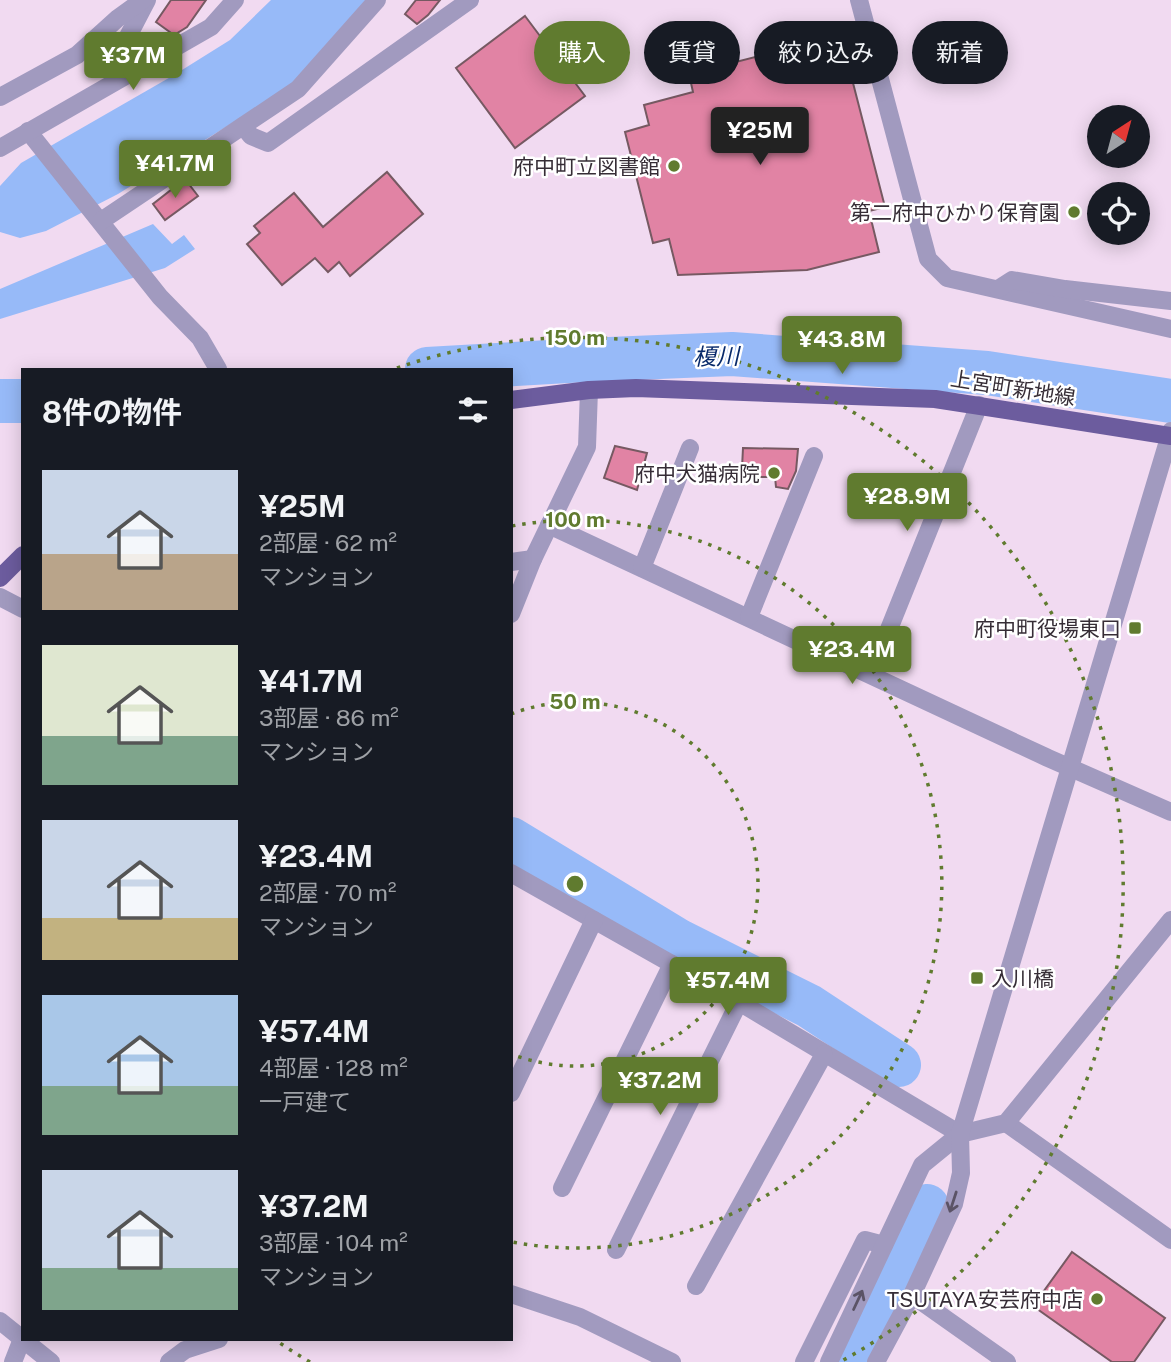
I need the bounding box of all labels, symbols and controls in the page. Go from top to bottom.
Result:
chip: 購入 [534,21,630,84]
chip: 賃貸 [644,21,740,84]
chip: 絞り込み [754,21,898,84]
chip: 新着 [912,21,1008,84]
pin: ¥37M [92,32,174,92]
text: ¥37M [100,41,166,68]
north arrow [1087,105,1150,168]
map controls [1087,105,1150,245]
pin: ¥25M [719,108,801,167]
text: ¥25M [727,116,793,143]
pin: ¥41.7M [118,140,232,200]
text: ¥41.7M [135,149,215,176]
place label: 府中町立図書館 [513,154,660,179]
marker: 府中町立図書館 [666,158,682,174]
button: locate [1087,182,1150,245]
place label: 第二府中ひかり保育園 [850,200,1060,225]
marker: 第二府中ひかり保育園 [1066,204,1082,220]
pin: ¥43.8M [785,316,899,376]
text: 150 m [545,325,605,350]
text: ¥43.8M [798,325,886,352]
water label: 榎川 [693,342,742,370]
street label: 上宮町新地線 [949,366,1077,410]
icon: filters [454,391,492,429]
text: 8件の物件 [42,394,182,430]
place label: 府中犬猫病院 [634,461,760,486]
marker: 府中犬猫病院 [766,465,782,481]
pin: ¥28.9M [850,474,964,533]
text: ¥28.9M [863,482,951,509]
text: ¥25M [259,488,346,524]
icon: home [98,498,182,582]
text: 100 m [545,507,605,532]
text: 2部屋 · 62 m² [259,529,397,556]
text: マンション [259,563,374,590]
place label: 府中町役場東口 [974,616,1121,641]
marker: 府中町役場東口 [1127,620,1143,636]
pin: ¥23.4M [795,626,909,686]
text: ¥23.4M [808,635,896,662]
text: ¥41.7M [259,663,363,699]
icon: home [98,673,182,757]
text: 50 m [549,689,601,714]
text: 3部屋 · 86 m² [259,704,399,731]
text: マンション [259,738,374,765]
text: ¥23.4M [259,838,373,874]
icon: home [98,848,182,932]
centre of rings [563,872,587,896]
text: 2部屋 · 70 m² [259,879,396,906]
text: マンション [259,913,374,940]
pin: ¥57.4M [671,958,785,1017]
text: ¥57.4M [686,966,770,993]
place label: 入川橋 [991,966,1054,991]
marker: 入川橋 [969,970,985,986]
text: ¥57.4M [259,1013,370,1049]
icon: home [98,1023,182,1107]
text: 4部屋 · 128 m² [259,1054,408,1081]
pin: ¥37.2M [603,1058,717,1117]
text: ¥37.2M [618,1066,702,1093]
text: 一戸建て [259,1088,351,1115]
text: ¥37.2M [259,1188,369,1224]
one-way arrow [946,1190,959,1212]
icon: home [98,1198,182,1282]
text: 3部屋 · 104 m² [259,1229,408,1256]
text: マンション [259,1263,374,1290]
place label: TSUTAYA安芸府中店 [887,1287,1083,1312]
one-way arrow [852,1290,865,1311]
marker: TSUTAYA安芸府中店 [1089,1291,1105,1307]

